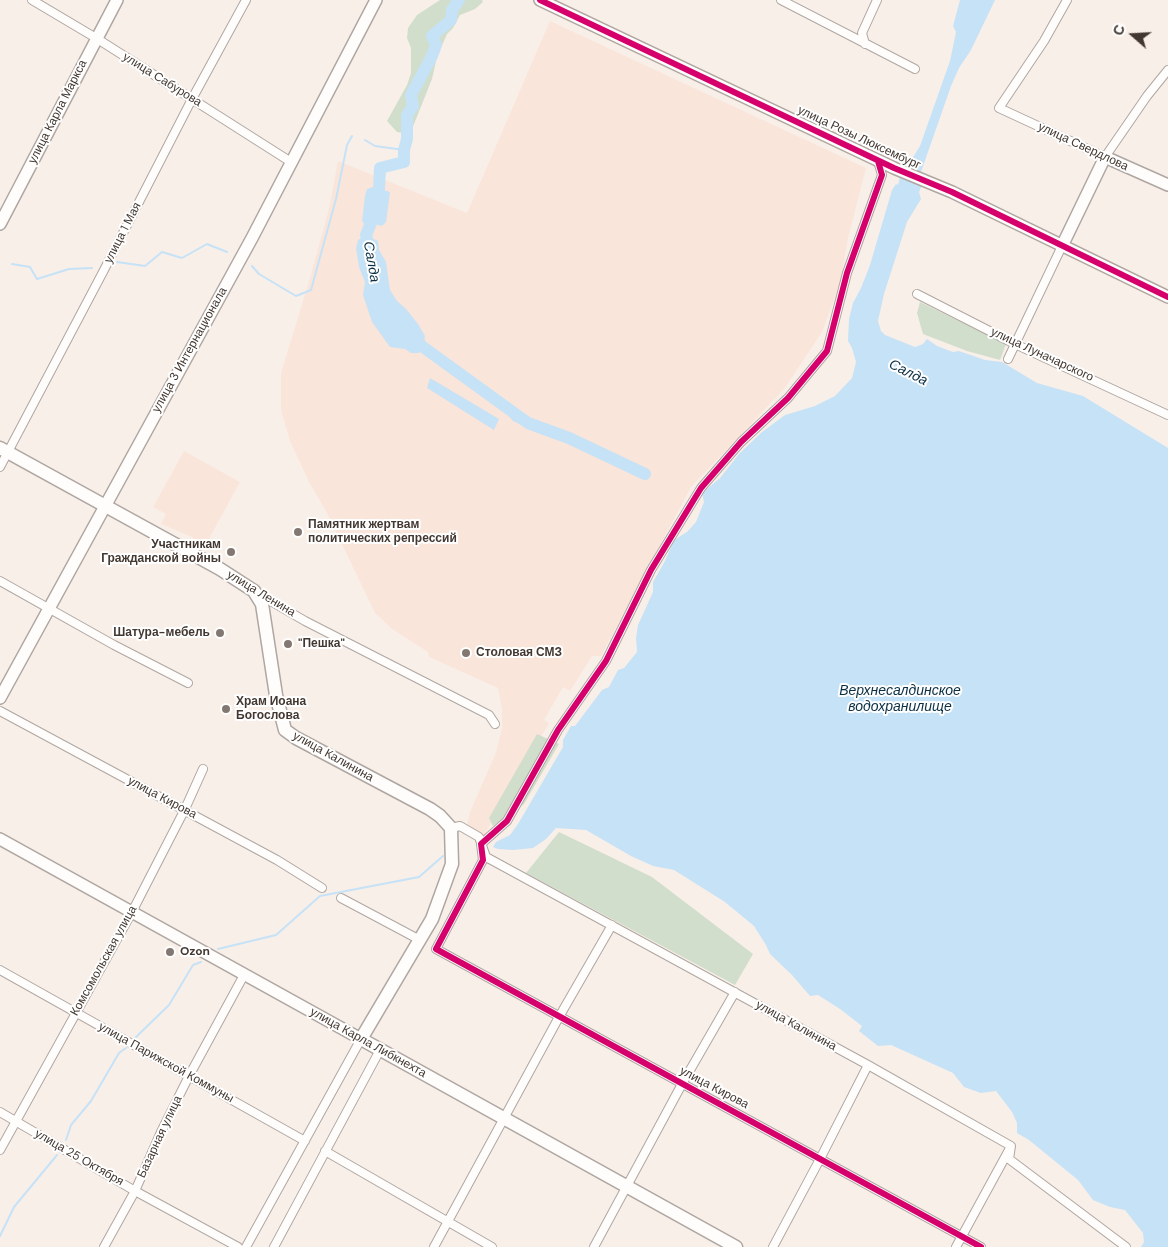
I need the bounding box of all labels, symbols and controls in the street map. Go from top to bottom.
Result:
north arrow [1108,10,1158,60]
text: С [1109,22,1129,38]
street label: улица Сабурова [120,50,204,110]
street label: улица Карла Маркса [26,58,90,166]
street label: улица Розы Люксембург [795,103,923,173]
street label: улица Свердлова [1036,120,1130,174]
street label: улица 1 Мая [102,200,144,266]
water label: Салда [359,240,383,284]
street label: улица 3 Интернационала [150,285,230,415]
street label: улица Луначарского [988,325,1096,385]
water label: Салда [886,356,930,390]
place label: Памятник жертвам политических репрессий [308,518,457,546]
marker: Памятник жертвам политических репрессий [292,526,304,538]
place label: Участникам Гражданской войны [101,538,221,566]
marker: Участникам Гражданской войны [225,546,237,558]
street label: улица Ленина [224,568,298,620]
place label: Шатура-мебель [113,626,210,640]
marker: Шатура-мебель [214,627,226,639]
place label: "Пешка" [298,637,345,651]
marker: "Пешка" [282,638,294,650]
place label: Столовая СМЗ [476,646,562,660]
marker: Столовая СМЗ [460,647,472,659]
water label: Верхнесалдинское водохранилище [839,683,961,716]
place label: Храм Иоана Богослова [236,695,306,723]
marker: Храм Иоана Богослова [220,703,232,715]
street label: улица Калинина [290,729,376,785]
street label: улица Кирова [125,774,199,822]
street label: Комсомольская улица [68,904,140,1018]
place label: Ozon [180,945,210,959]
marker: Ozon [164,946,176,958]
street label: улица Калинина [753,998,839,1054]
street label: улица Карла Либкнехта [307,1005,429,1081]
street label: улица Парижской Коммуны [96,1020,236,1106]
street label: улица Кирова [677,1064,751,1112]
street label: Базарная улица [135,1094,185,1180]
street label: улица 25 Октября [32,1127,126,1189]

